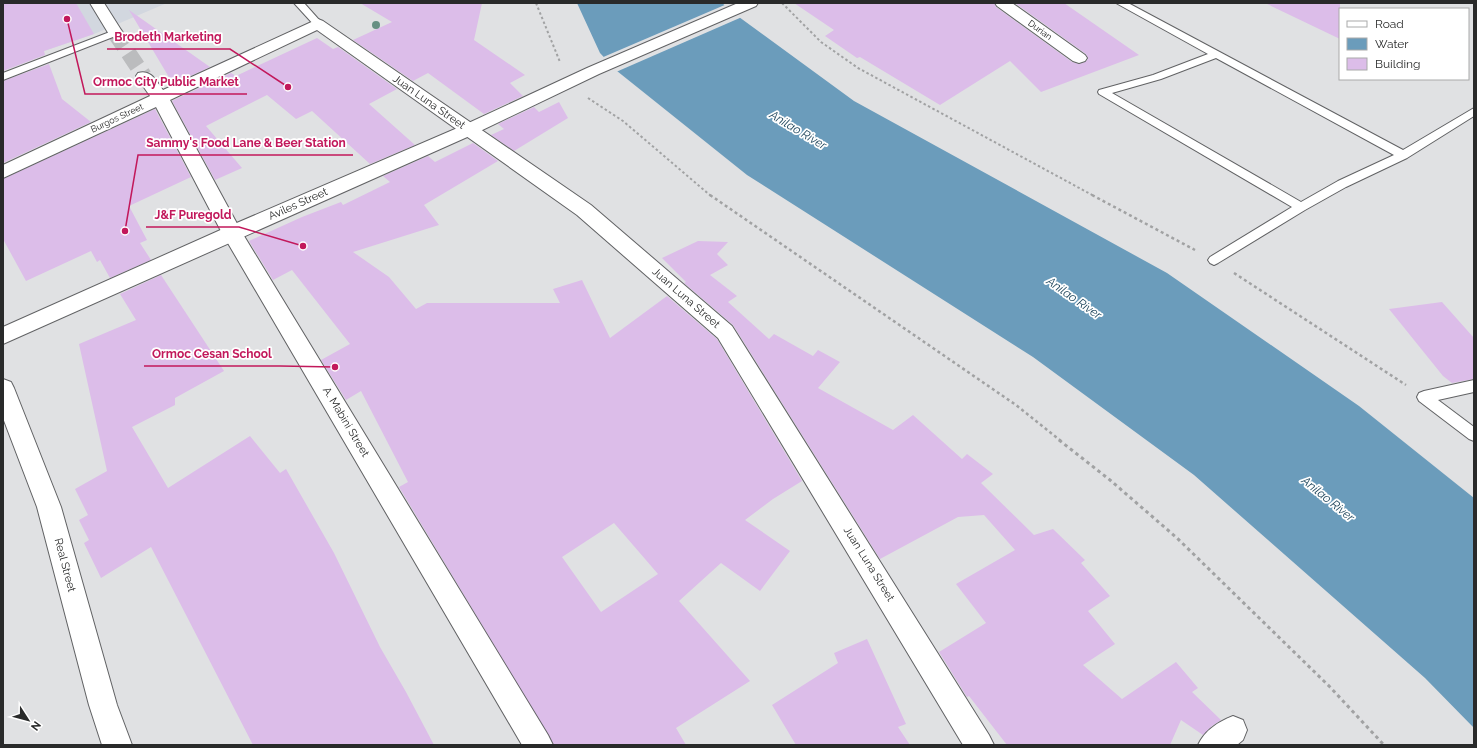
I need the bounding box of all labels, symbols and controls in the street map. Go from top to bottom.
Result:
legend [1339,8,1469,80]
text: Road [1375,17,1404,31]
street label: Durian [1026,18,1054,42]
callout: Brodeth Marketing [107,25,230,49]
text: Brodeth Marketing [114,30,222,44]
text: Water [1375,37,1409,51]
text: Building [1375,57,1421,71]
callout: Ormoc City Public Market [85,70,247,94]
street label: Juan Luna Street [390,72,468,132]
text: Ormoc City Public Market [93,75,239,89]
street label: Burgos Street [89,101,145,135]
water label: Anilao River [766,107,830,153]
callout: Sammy's Food Lane & Beer Station [138,131,353,155]
text: Sammy's Food Lane & Beer Station [146,136,346,150]
street label: Aviles Street [266,185,330,223]
callout: J&F Puregold [146,203,239,227]
text: J&F Puregold [155,208,232,222]
street label: Juan Luna Street [649,265,723,331]
water label: Anilao River [1043,273,1105,322]
callout: Ormoc Cesan School [144,342,280,366]
text: Ormoc Cesan School [152,347,272,361]
street label: A. Mabini Street [320,385,372,460]
water label: Anilao River [1298,473,1358,525]
street label: Juan Luna Street [841,524,897,604]
street label: Real Street [52,537,79,594]
north arrow [8,700,48,740]
text: N [28,718,43,733]

